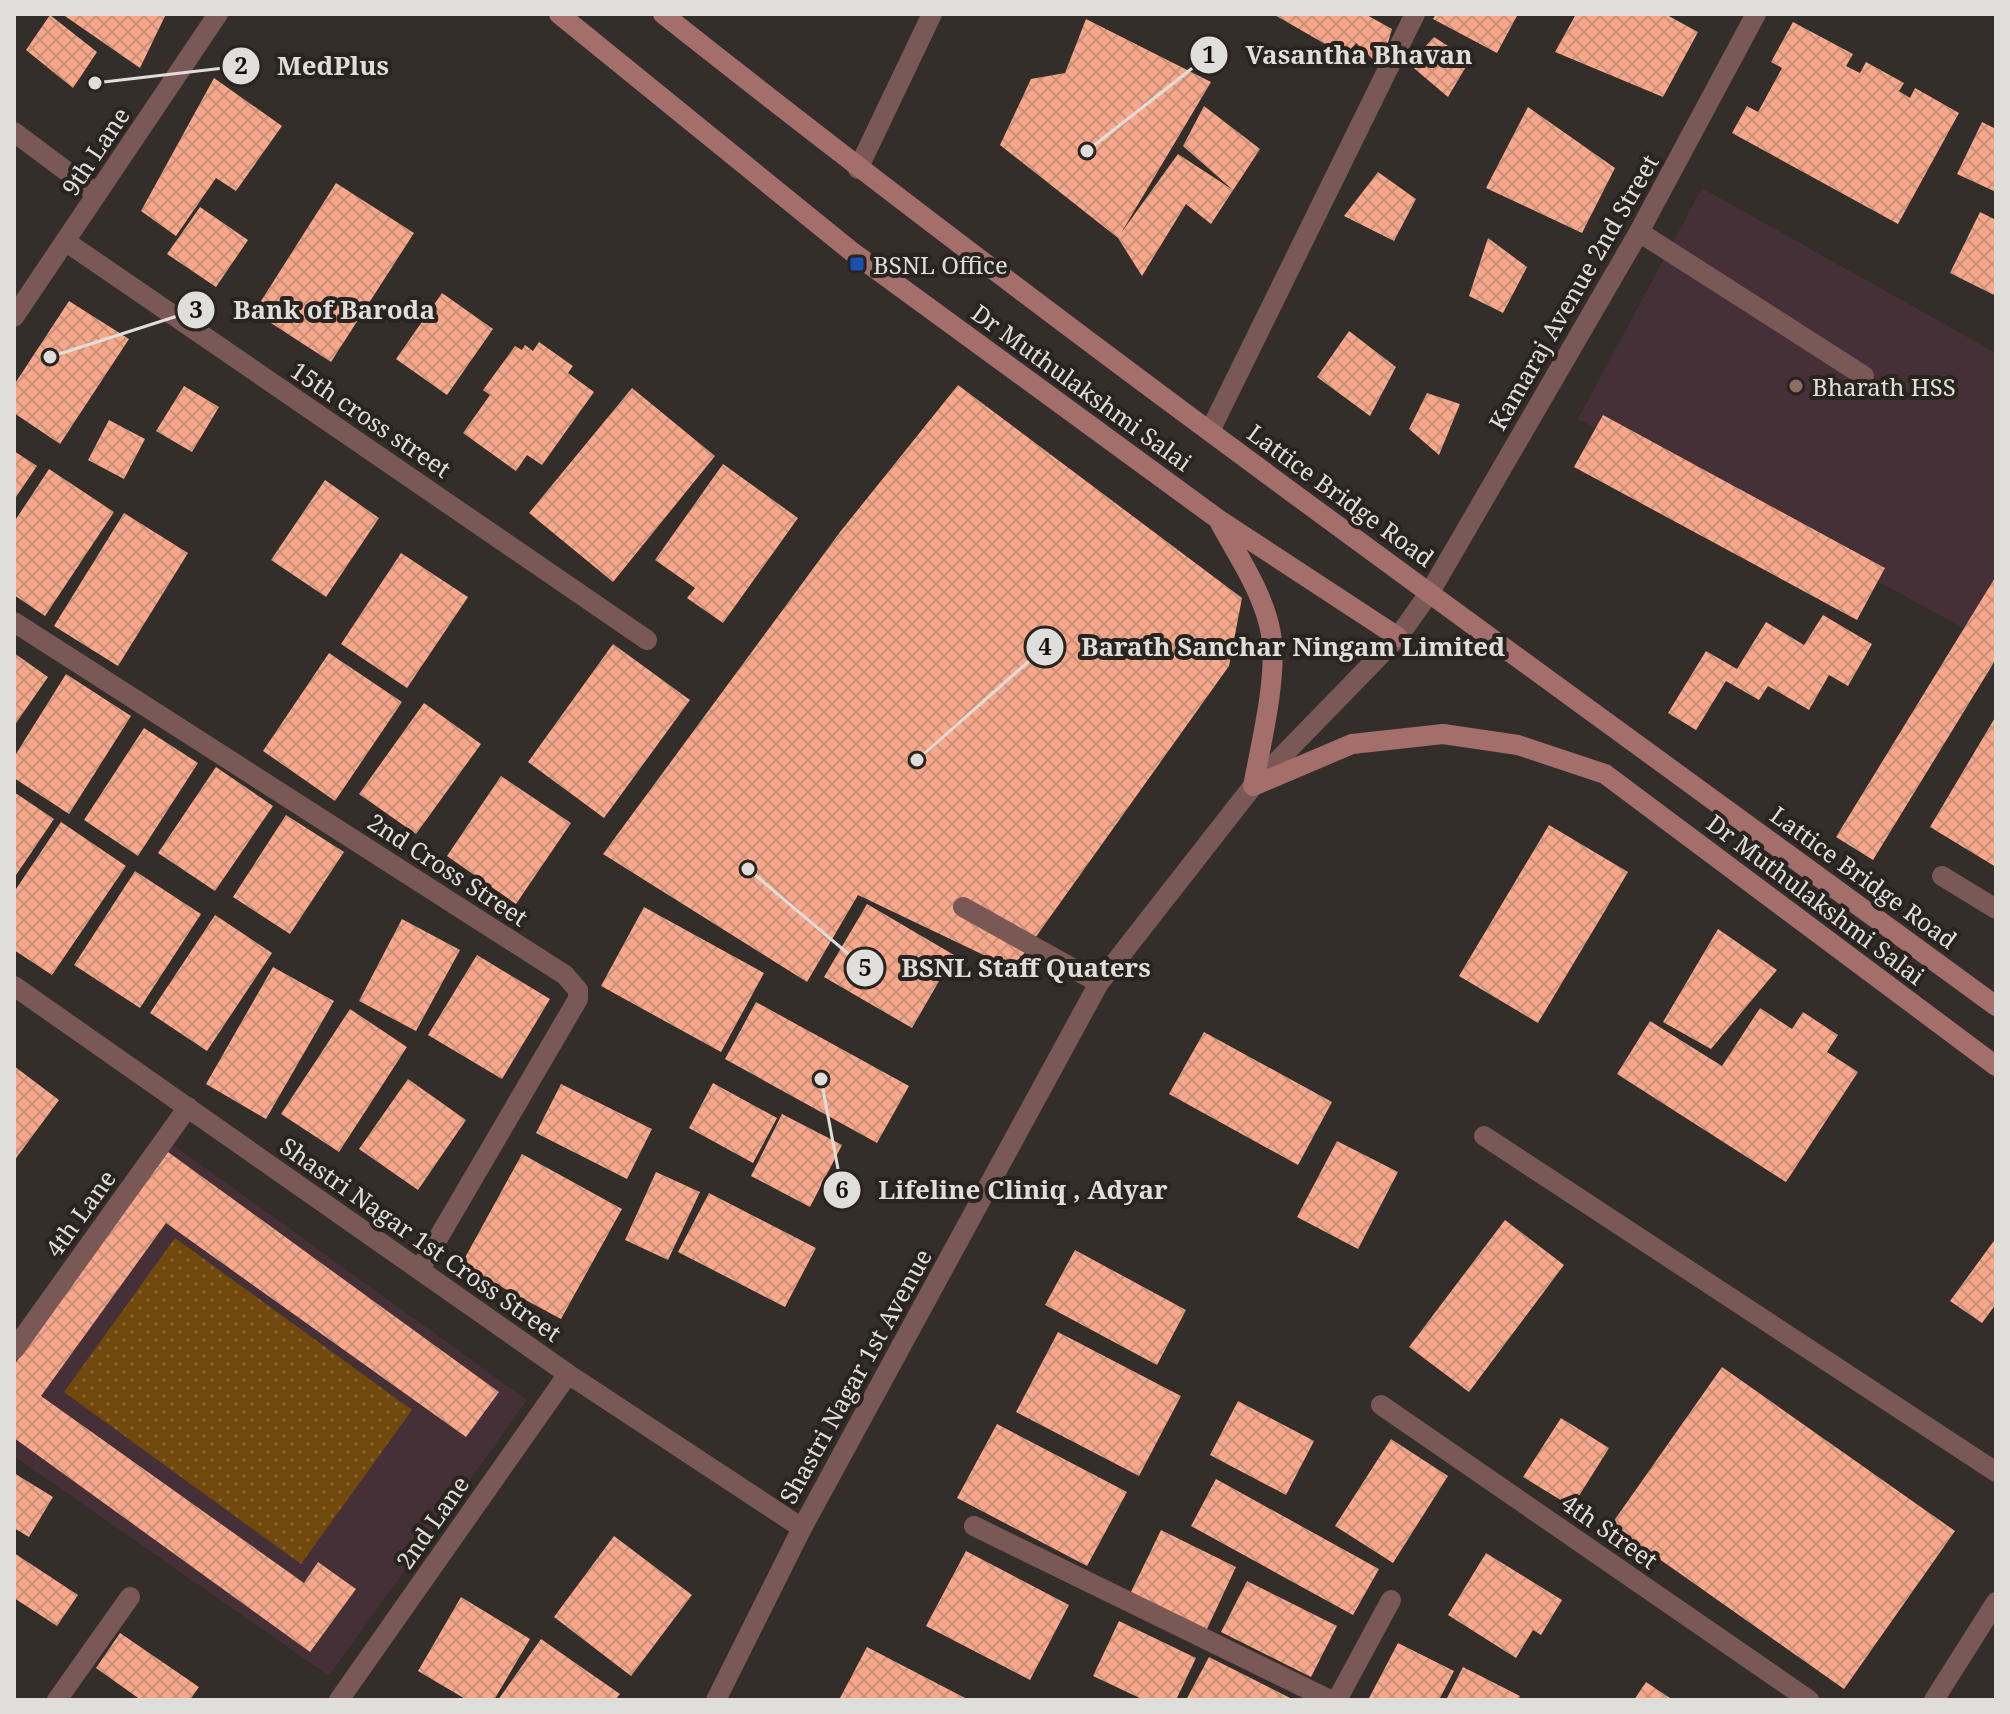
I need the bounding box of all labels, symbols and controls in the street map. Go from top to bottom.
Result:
callout: Vasantha Bhavan [1189,30,1488,80]
text: Vasantha Bhavan [1246,36,1472,72]
text: 1 [1202,37,1216,70]
callout: MedPlus [221,41,405,91]
text: MedPlus [277,47,389,83]
text: 2 [234,48,248,81]
street label: 9th Lane [53,100,137,202]
street label: Kamaraj Avenue 2nd Street [1480,148,1666,436]
place label: BSNL Office [873,248,1008,281]
marker: BSNL Office [848,255,866,273]
callout: Bank of Baroda [176,285,451,335]
text: Bank of Baroda [233,291,435,327]
text: 3 [189,292,203,325]
street label: Dr Muthulakshmi Salai [965,296,1199,478]
street label: 15th cross street [285,353,457,485]
place label: Bharath HSS [1812,370,1956,403]
marker: Bharath HSS [1787,377,1805,395]
street label: Lattice Bridge Road [1241,416,1441,574]
callout: Barath Sanchar Ningam Limited [1025,622,1521,672]
text: Barath Sanchar Ningam Limited [1081,628,1505,664]
text: 4 [1038,629,1052,662]
street label: Lattice Bridge Road [1764,798,1964,956]
street label: 2nd Cross Street [362,805,534,933]
street label: Dr Muthulakshmi Salai [1700,806,1932,992]
callout: BSNL Staff Quaters [845,943,1167,993]
text: BSNL Staff Quaters [901,949,1151,985]
text: 5 [858,950,872,983]
street label: Shastri Nagar 1st Cross Street [274,1129,568,1349]
street label: 4th Lane [37,1163,123,1263]
callout: Lifeline Cliniq , Adyar [822,1165,1183,1215]
text: Lifeline Cliniq , Adyar [878,1171,1168,1207]
text: 6 [835,1172,849,1205]
street label: Shastri Nagar 1st Avenue [771,1243,939,1509]
street label: 2nd Lane [388,1469,476,1575]
street label: 4th Street [1555,1486,1665,1576]

